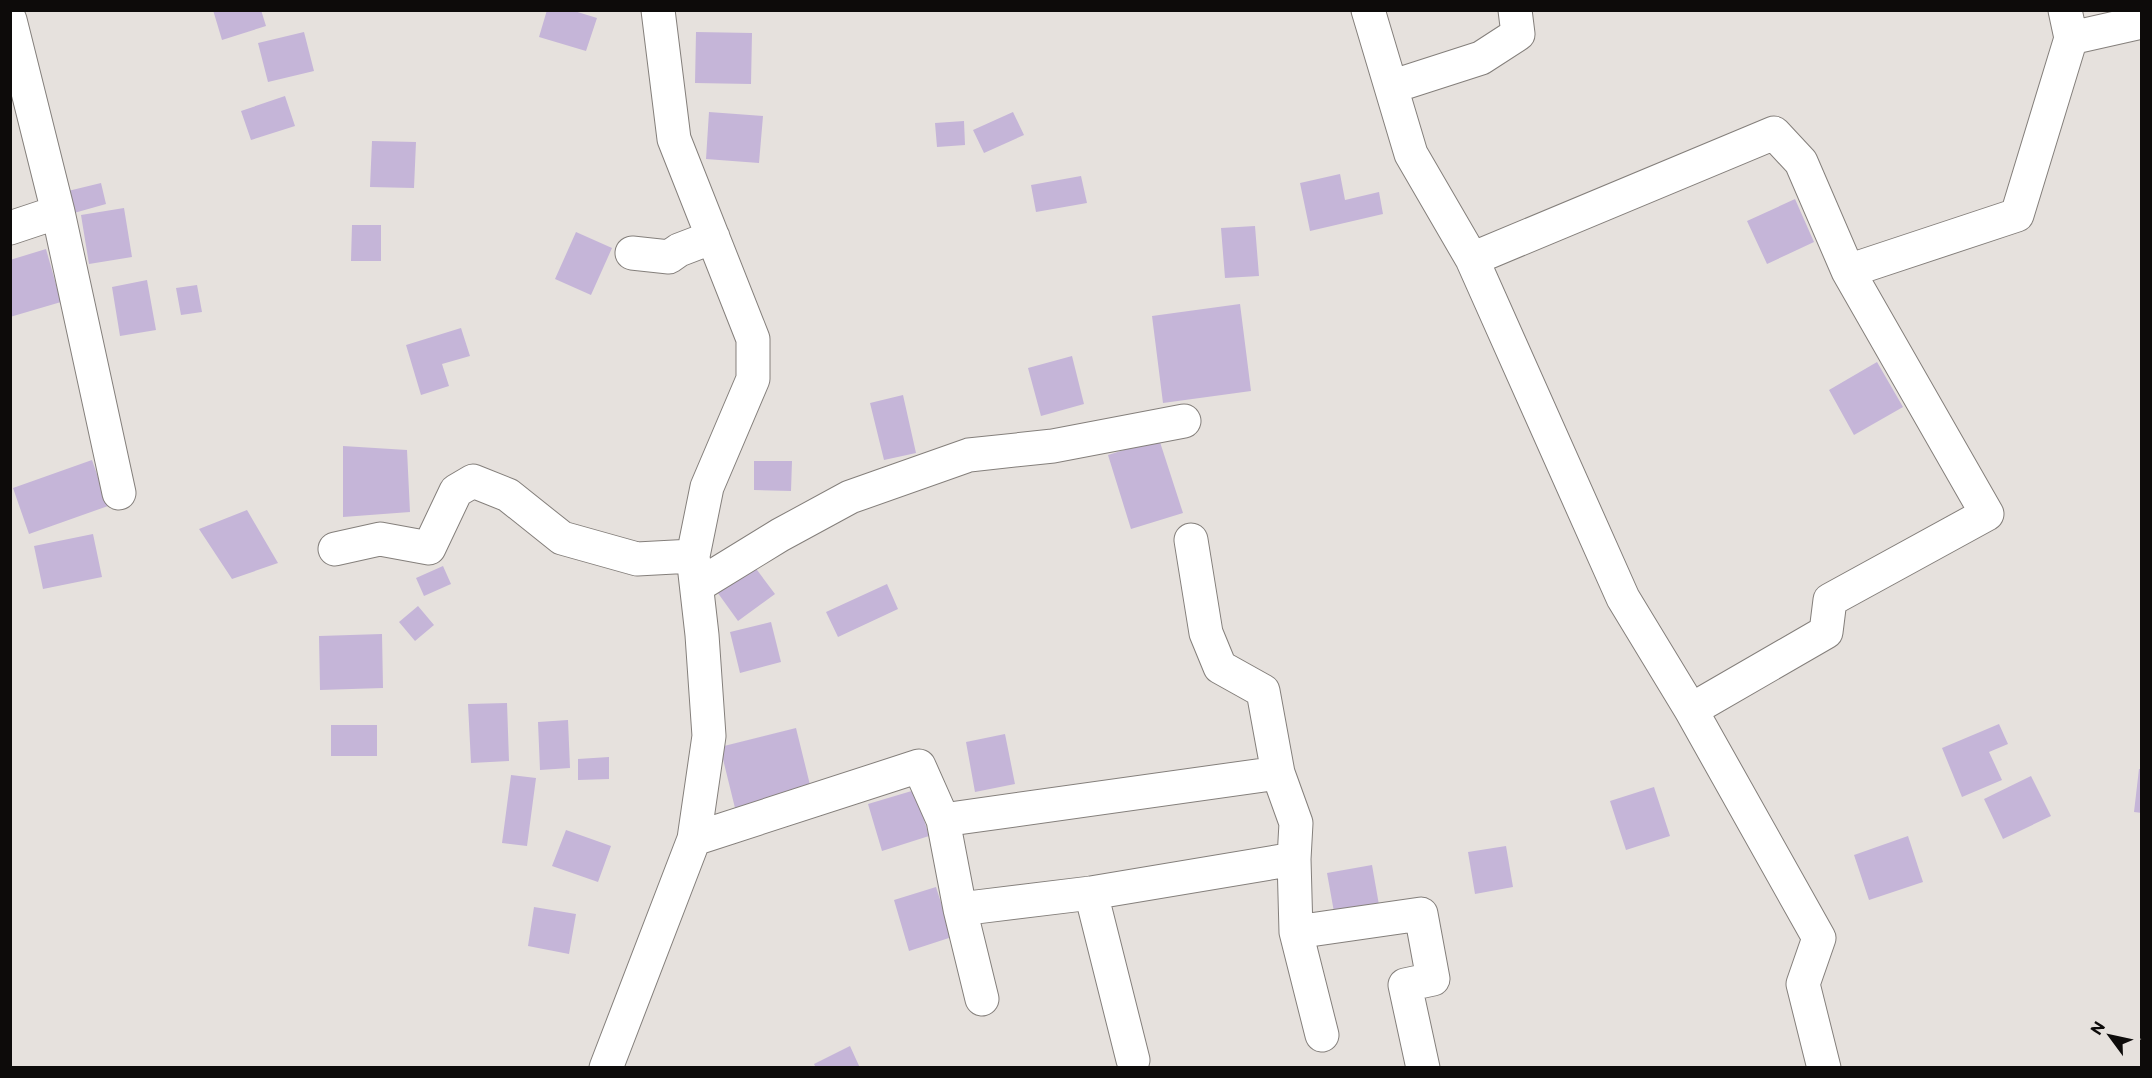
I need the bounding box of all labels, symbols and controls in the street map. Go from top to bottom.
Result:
north arrow [2080,1006,2140,1066]
text: N [2086,1017,2108,1038]

